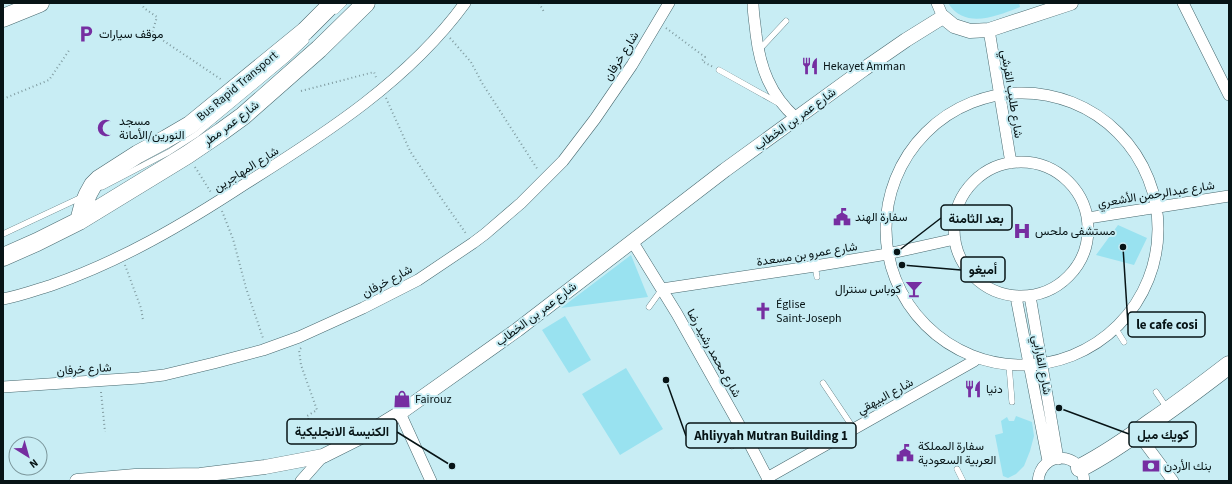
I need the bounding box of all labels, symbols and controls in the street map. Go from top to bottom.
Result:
parking icon: موقف سيارات [76,24,96,44]
place label: موقف سيارات [99,26,163,43]
street label: شارع خرفان [600,28,643,84]
street label: Bus Rapid Transport [193,47,282,125]
street label: شارع طليب القرشي [995,49,1027,140]
restaurant icon: Hekayet Amman [800,56,820,76]
place label: Hekayet Amman [823,58,906,75]
street label: شارع عمر بن الخطاب [751,84,840,155]
street label: شارع عمر مطر [199,97,263,151]
place label: مسجد النورين/الأمانة [119,113,185,144]
mosque icon: مسجد النورين/الأمانة [96,118,116,138]
street label: شارع المهاجرين [210,143,282,196]
street label: شارع عبدالرحمن الأشعري [1096,177,1216,213]
callout: بعد الثامنة [941,205,1012,230]
public building icon: سفارة الهند [832,207,852,227]
place label: سفارة الهند [855,209,907,226]
text: بعد الثامنة [948,210,1004,228]
hospital icon: مستشفى ملحس [1012,221,1032,241]
place label: مستشفى ملحس [1035,223,1115,240]
street label: شارع عمرو بن مسعدة [755,238,859,271]
callout: أميغو [961,257,1005,282]
street label: شارع خرفان [359,261,416,302]
text: أميغو [969,261,997,279]
street label: شارع عمر بن الخطاب [492,278,580,351]
bar icon: كوباس سنترال [904,279,924,299]
place label: كوباس سنترال [835,281,901,298]
place label: Église Saint-Joseph [776,296,842,327]
church icon: Église Saint-Joseph [753,301,773,321]
street label: شارع محمد رشيد رضا [682,306,745,401]
callout: le cafe cosi [1128,312,1205,337]
text: le cafe cosi [1136,316,1198,334]
street label: شارع الفارابي [1026,334,1056,397]
street label: شارع خرفان [56,359,112,380]
street label: شارع البيهقي [854,374,917,420]
restaurant icon: دنيا [963,379,983,399]
place label: دنيا [986,381,1003,398]
shop icon: Fairouz [392,389,412,409]
place label: Fairouz [415,391,452,408]
callout: الكنيسة الانجليكية [287,419,397,444]
callout: كويك ميل [1129,422,1196,447]
text: الكنيسة الانجليكية [295,423,389,441]
callout: Ahliyyah Mutran Building 1 [686,423,856,448]
text: كويك ميل [1137,426,1189,444]
text: Ahliyyah Mutran Building 1 [693,427,848,445]
north arrow [8,436,48,476]
place label: سفارة المملكة العربية السعودية [918,438,996,469]
public building icon: سفارة المملكة العربية السعودية [895,443,915,463]
text: N [26,455,41,472]
bank icon: بنك الأردن [1141,456,1161,476]
place label: بنك الأردن [1164,458,1212,475]

